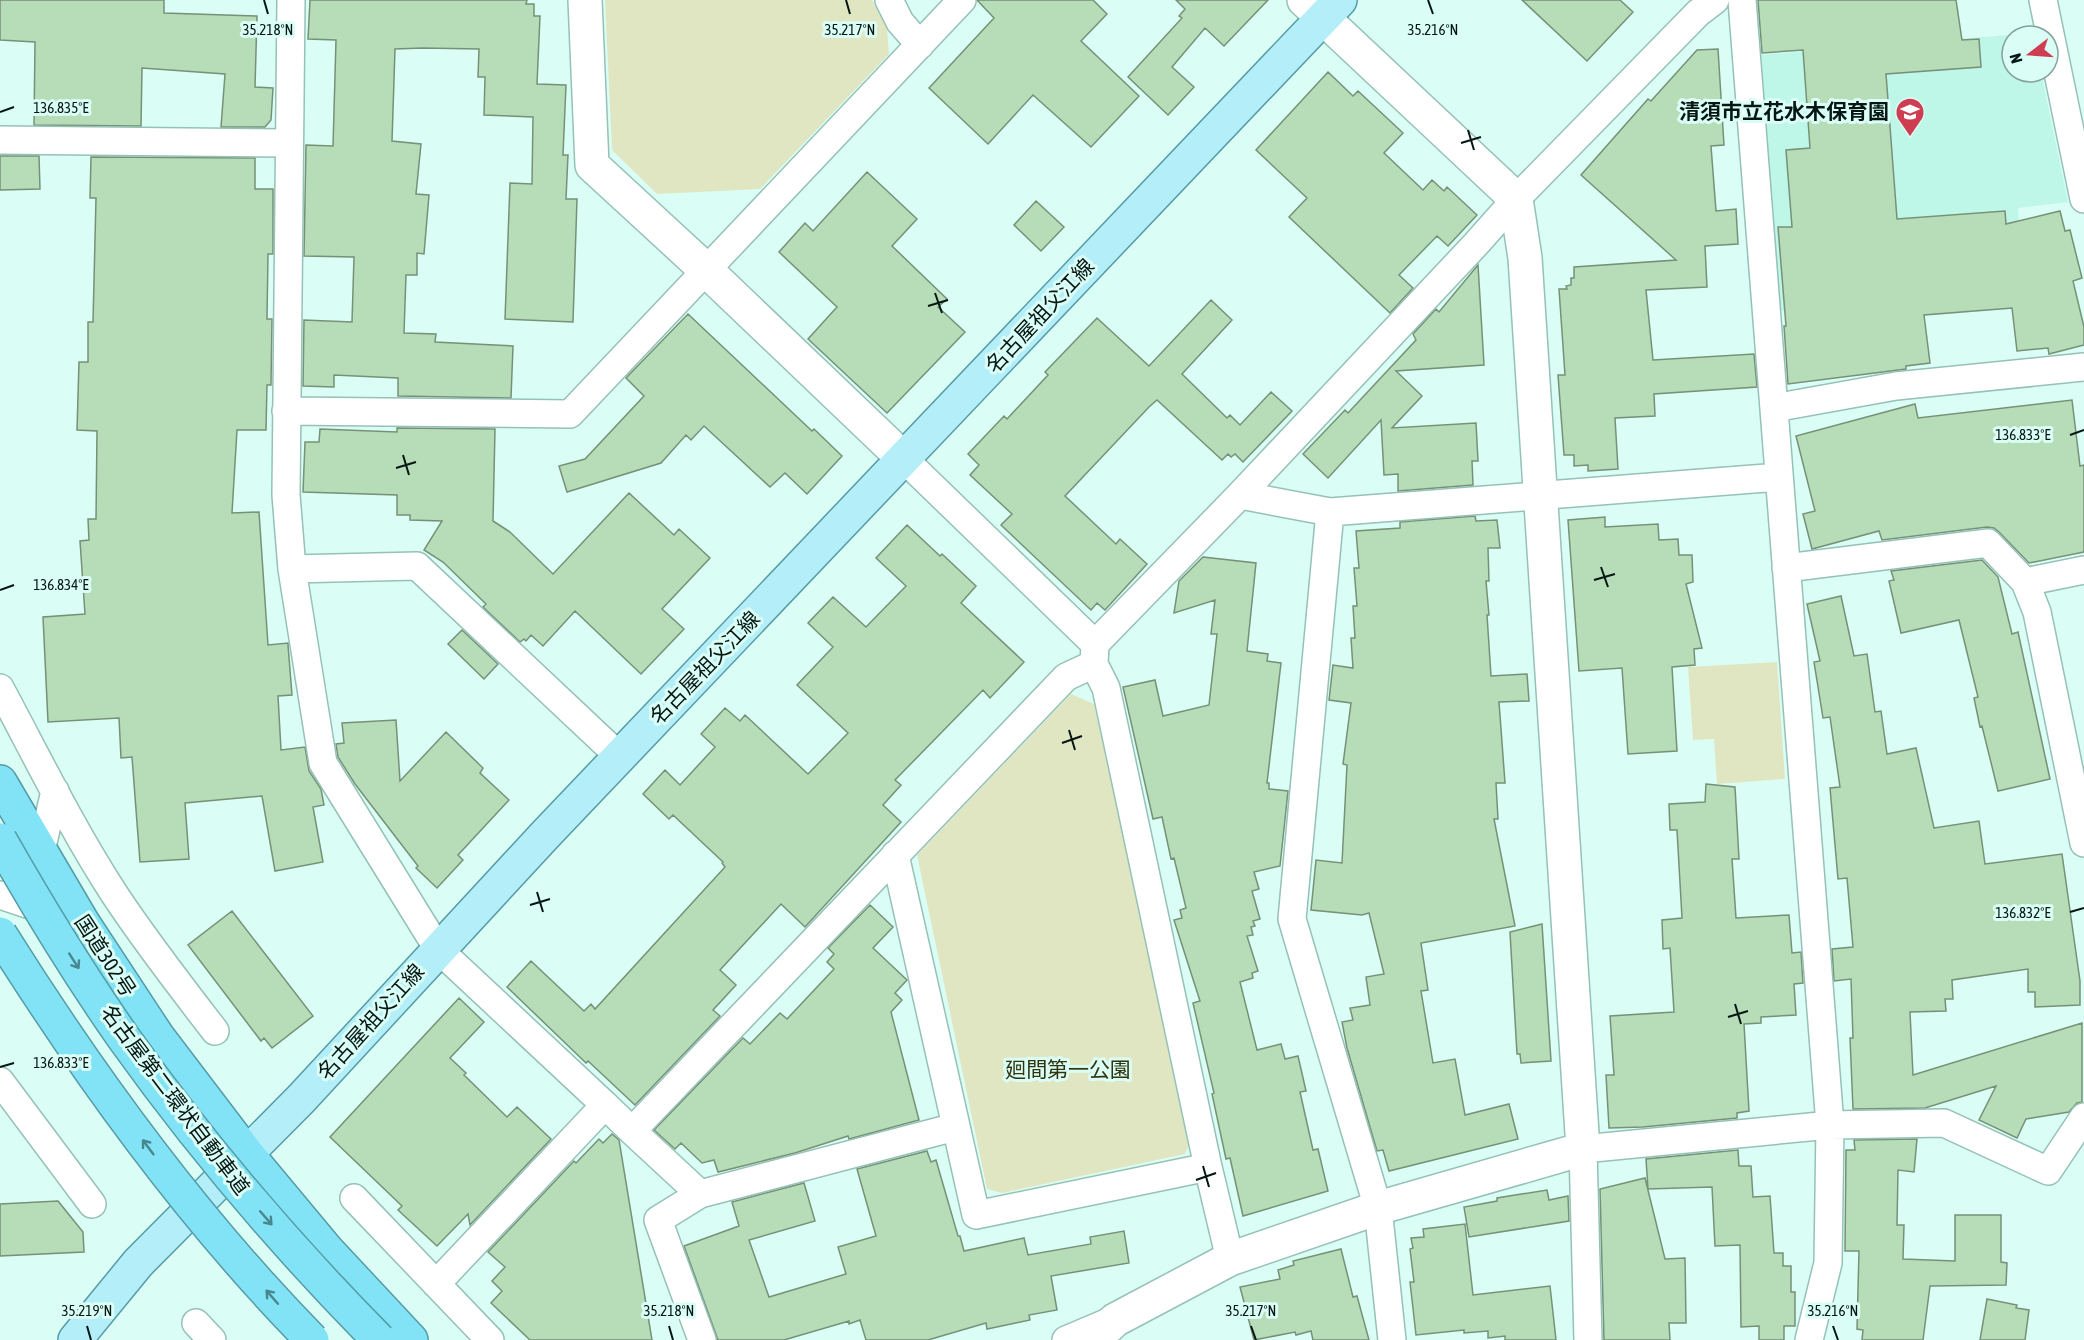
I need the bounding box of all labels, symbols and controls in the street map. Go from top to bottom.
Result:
text: 35.218°N [243,21,293,38]
text: 35.217°N [825,21,875,38]
text: 35.216°N [1408,21,1458,38]
north arrow [2000,24,2060,84]
text: N [2006,51,2026,66]
school or university icon: 清須市立花水木保育園 [1894,96,1926,138]
text: 136.835°E [33,99,89,116]
place label: 清須市立花水木保育園 [1679,99,1889,123]
street label: 名古屋祖父江線 [980,253,1098,377]
text: 136.833°E [1995,426,2051,443]
text: 136.834°E [33,576,89,593]
street label: 名古屋祖父江線 [645,606,764,729]
text: 136.832°E [1995,904,2051,921]
street label: 国道302号 [71,910,141,1001]
one-way arrow [68,952,80,969]
street label: 名古屋祖父江線 [312,959,428,1084]
street label: 名古屋第二環状自動車道 [97,1000,255,1199]
text: 136.833°E [33,1054,89,1071]
park label: 廻間第一公園 [1005,1057,1131,1081]
one-way arrow [142,1140,154,1156]
one-way arrow [259,1210,273,1225]
one-way arrow [266,1289,279,1305]
text: 35.219°N [62,1302,112,1319]
text: 35.218°N [644,1302,694,1319]
text: 35.217°N [1226,1302,1276,1319]
text: 35.216°N [1808,1302,1858,1319]

